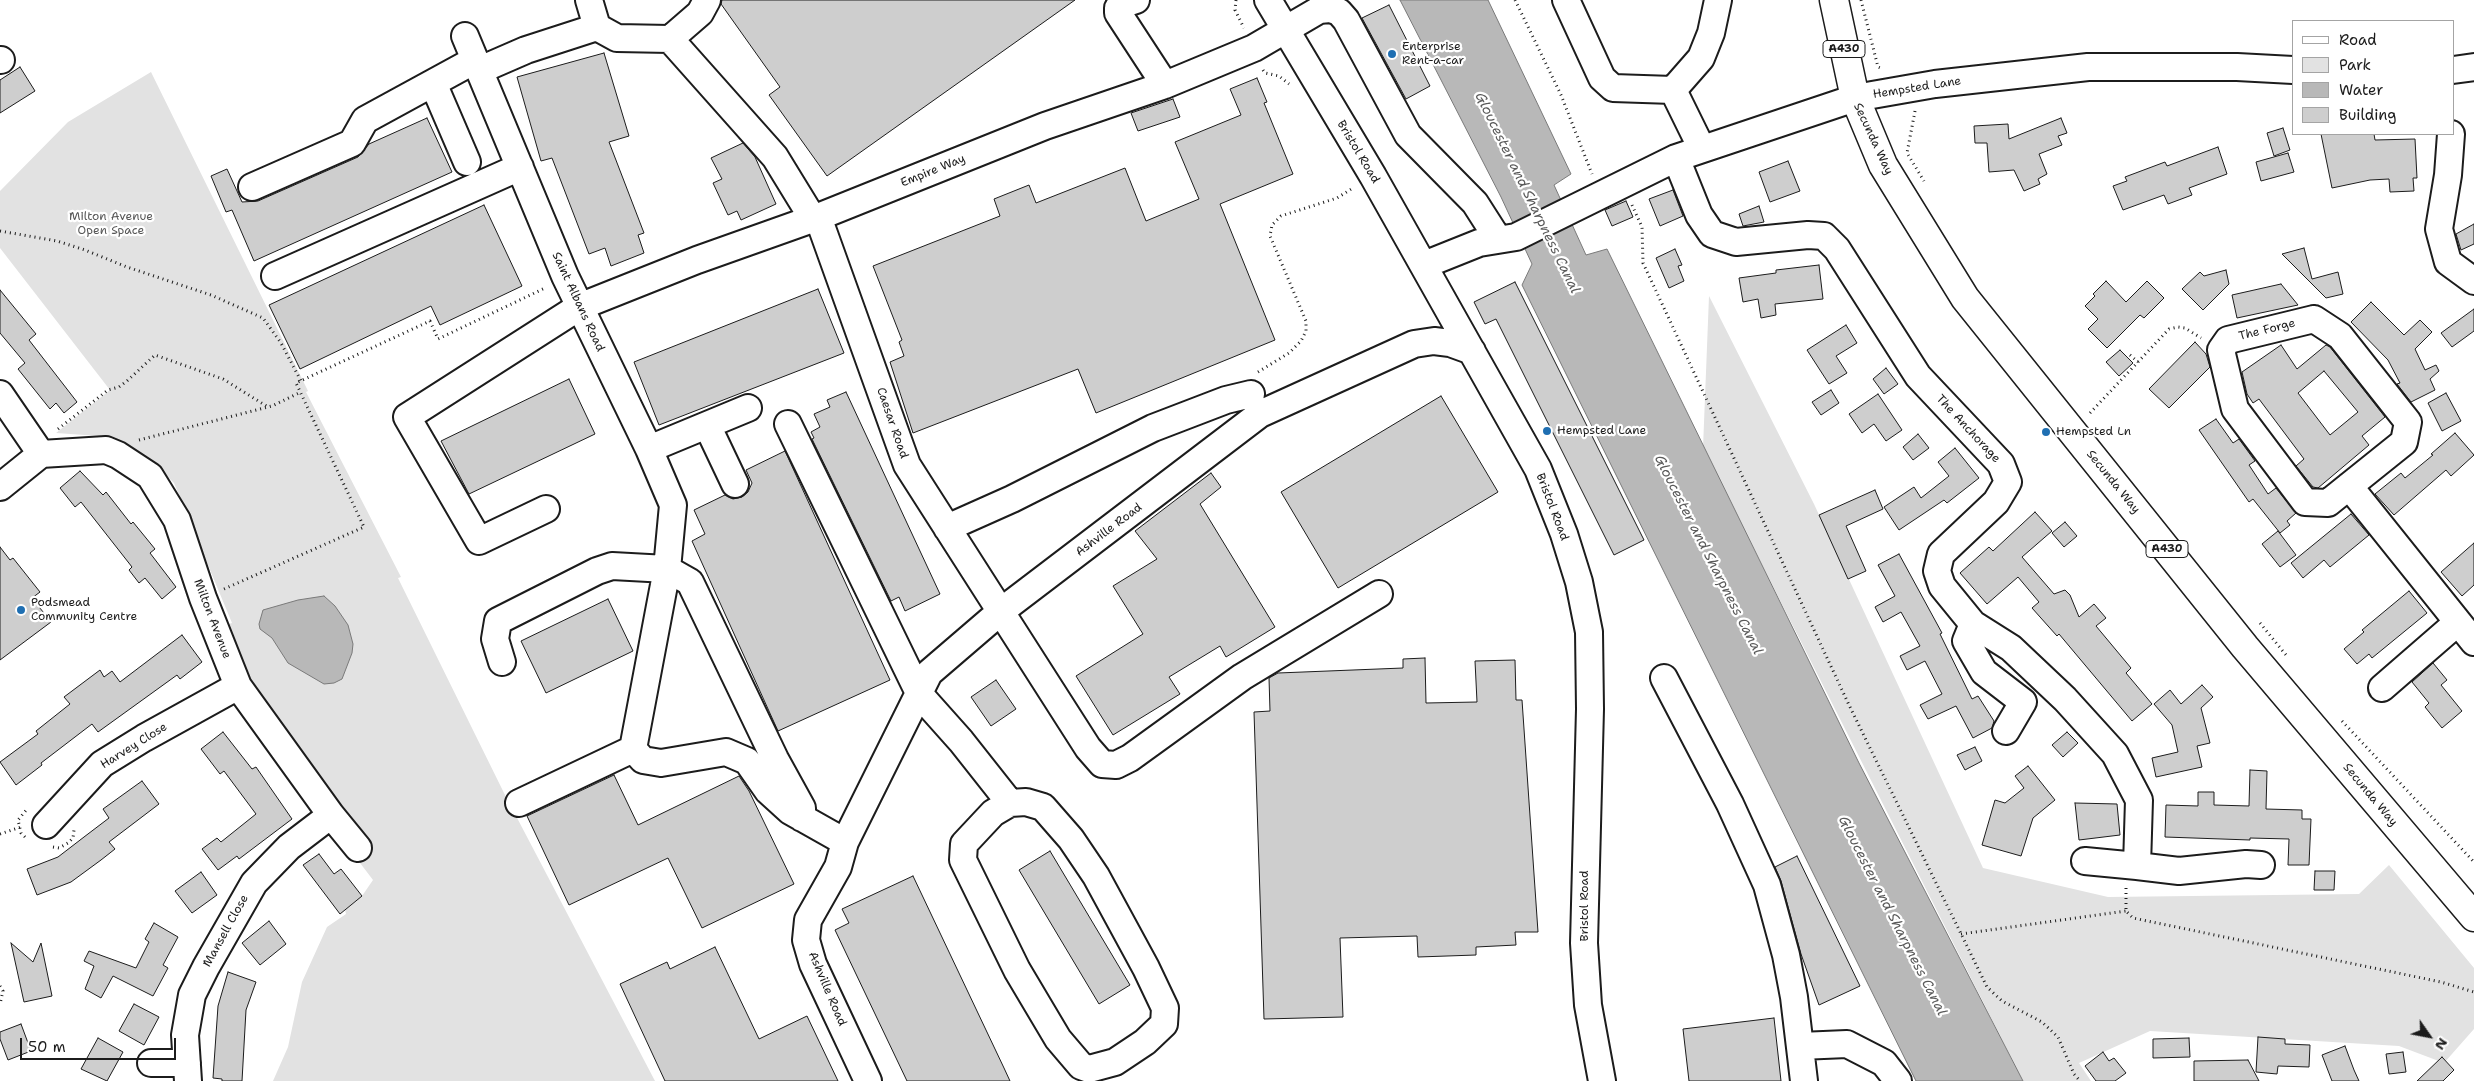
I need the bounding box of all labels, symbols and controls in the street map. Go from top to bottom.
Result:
legend [2292,20,2454,135]
text: Road [2339,30,2377,50]
place label: Enterprise Rent-a-car [1402,40,1464,68]
road number: A430 [1823,41,1865,58]
marker: Enterprise Rent-a-car [1386,48,1398,60]
text: Park [2339,55,2371,75]
street label: Hempsted Lane [1872,74,1962,102]
text: Water [2339,80,2383,100]
water label: Gloucester and Sharpness Canal [1471,90,1583,296]
street label: Secunda Way [1850,101,1896,177]
text: Building [2339,105,2396,125]
street label: Bristol Road [1334,118,1382,186]
street label: Empire Way [899,152,967,190]
park label: Milton Avenue Open Space [69,210,153,238]
street label: Saint Albans Road [549,250,607,354]
street label: The Forge [2237,316,2297,344]
street label: Caesar Road [873,386,911,460]
street label: The Anchorage [1933,392,2003,466]
place label: Hempsted Lane [1557,424,1646,438]
marker: Hempsted Lane [1541,425,1553,437]
place label: Hempsted Ln [2056,425,2131,439]
marker: Hempsted Ln [2040,426,2052,438]
street label: Secunda Way [2083,447,2143,517]
water label: Gloucester and Sharpness Canal [1650,452,1766,658]
street label: Bristol Road [1533,471,1571,543]
street label: Ashville Road [1073,500,1145,560]
road number: A430 [2146,540,2188,558]
street label: Milton Avenue [190,577,234,661]
place label: Podsmead Community Centre [31,596,137,624]
marker: Podsmead Community Centre [15,604,27,616]
street label: Harvey Close [98,720,170,772]
street label: Secunda Way [2340,761,2400,829]
water label: Gloucester and Sharpness Canal [1834,813,1950,1019]
street label: Bristol Road [1578,870,1592,942]
street label: Mansell Close [200,892,252,970]
street label: Ashville Road [805,950,849,1028]
north arrow [2404,1011,2454,1061]
scale bar [22,1028,179,1060]
text: N [2431,1035,2452,1054]
text: 50 m [28,1037,66,1057]

